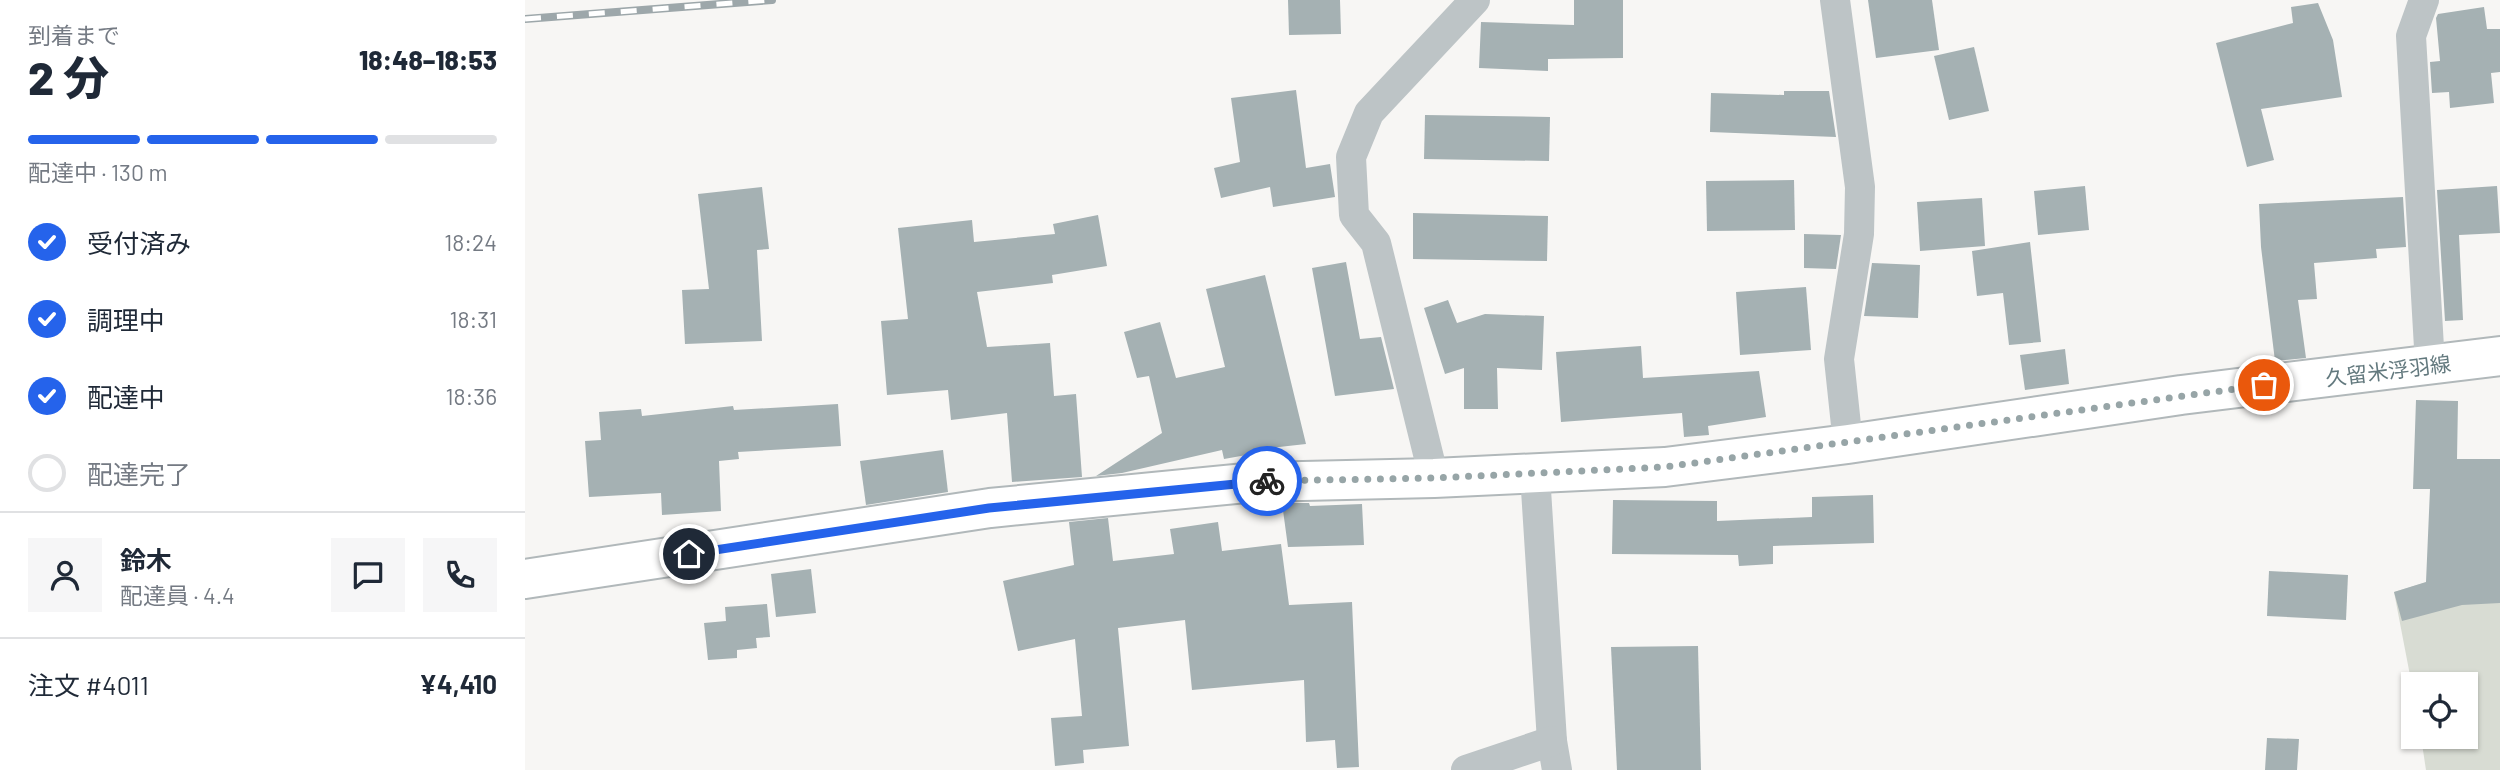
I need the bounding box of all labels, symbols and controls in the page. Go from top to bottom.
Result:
text: 到着まで [28,21,120,49]
text: 18:48–18:53 [359,44,497,75]
text: 2 分 [28,49,109,104]
text: 配達中 · 130 m [28,158,168,186]
icon: check [28,223,66,261]
text: 受付済み [87,227,191,258]
text: 18:24 [444,228,497,256]
icon: check [28,300,66,338]
text: 調理中 [87,304,165,335]
text: 18:31 [449,305,497,333]
street label: 久留米浮羽線 [2324,350,2452,390]
pin [2234,355,2294,415]
icon: bag [2245,366,2283,404]
icon: check [28,377,66,415]
text: 配達中 [87,381,165,412]
text: 18:36 [445,382,497,410]
courier [1232,446,1302,516]
text: 配達完了 [87,458,191,489]
icon: bike [1248,462,1286,500]
pin [659,524,719,584]
icon: home [670,535,708,573]
button: person [28,538,102,612]
button: chat [331,538,405,612]
button: phone [423,538,497,612]
text: 鈴木 [120,544,172,575]
text: 配達員 · 4.4 [120,581,235,609]
text: ¥4,410 [419,668,497,699]
text: 注文 #4011 [28,669,149,700]
map controls [2401,672,2478,749]
button: locate [2401,672,2478,749]

